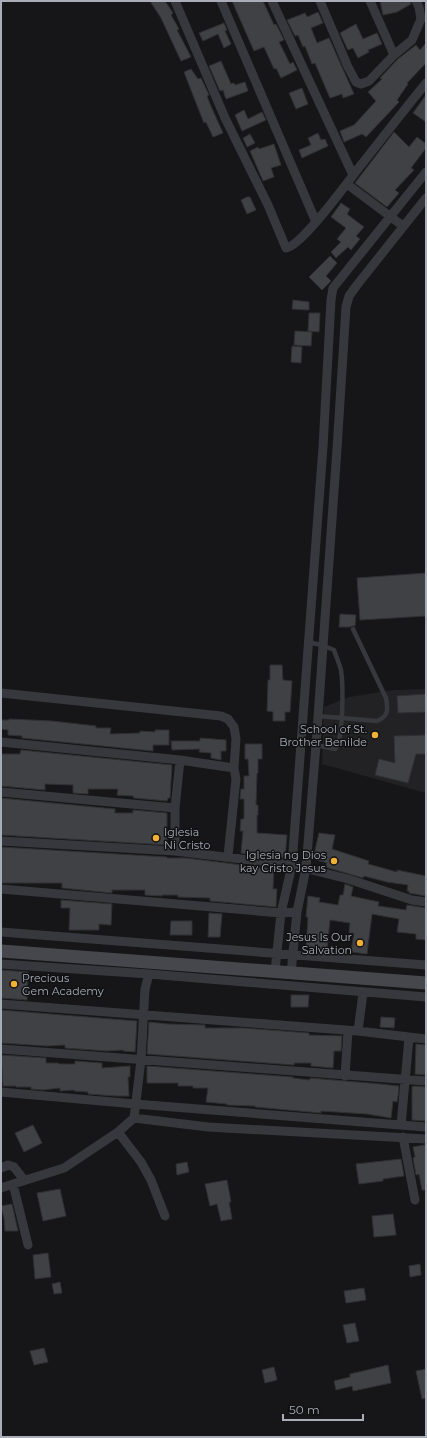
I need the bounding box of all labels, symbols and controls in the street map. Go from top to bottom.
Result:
place label: School of St. Brother Benilde [279,722,367,749]
marker: School of St. Brother Benilde [370,730,380,740]
place label: Iglesia Ni Cristo [164,825,210,852]
marker: Iglesia Ni Cristo [151,833,161,843]
place label: Iglesia ng Dios kay Cristo Jesus [240,848,327,875]
marker: Iglesia ng Dios kay Cristo Jesus [329,856,339,866]
place label: Jesus Is Our Salvation [285,930,352,957]
marker: Jesus Is Our Salvation [355,938,365,948]
place label: Precious Gem Academy [22,971,104,998]
marker: Precious Gem Academy [9,979,19,989]
scale bar [283,1396,363,1422]
text: 50 m [289,1402,320,1417]

